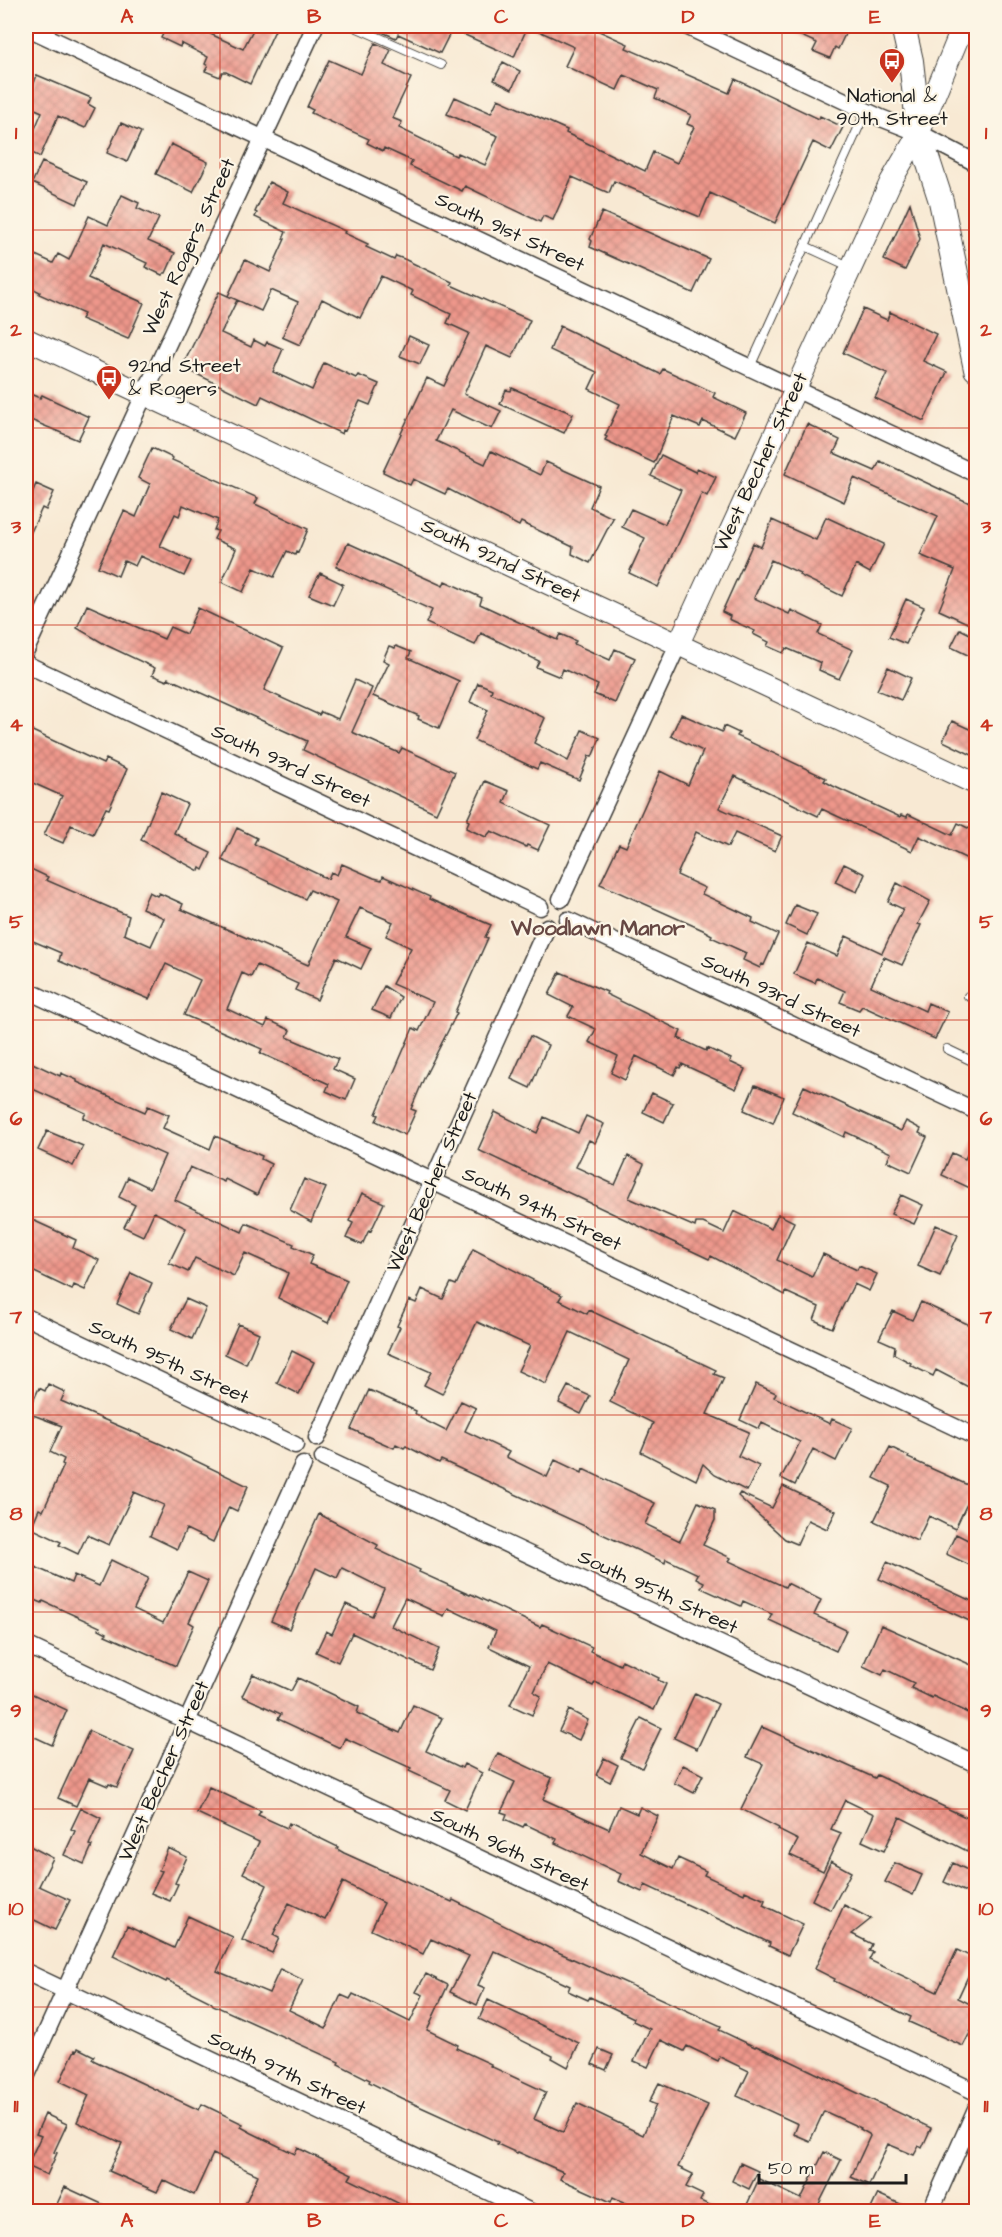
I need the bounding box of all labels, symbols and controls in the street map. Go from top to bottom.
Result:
text: A [121,3,134,31]
text: B [307,3,322,31]
text: C [494,3,509,31]
text: D [682,3,695,31]
text: E [869,3,881,31]
bus stop icon: National & 90th Street [877,46,907,84]
place label: National & 90th Street [836,82,948,133]
text: 1 [15,119,18,147]
text: 1 [985,119,988,147]
street label: West Rogers Street [135,154,243,341]
street label: South 91st Street [431,185,589,279]
text: 2 [9,316,22,344]
text: 2 [979,316,992,344]
place label: 92nd Street & Rogers [128,352,241,404]
bus stop icon: 92nd Street & Rogers [94,363,124,401]
street label: West Becher Street [707,368,815,556]
street label: South 92nd Street [417,512,585,610]
text: 3 [10,513,22,541]
text: 3 [980,513,992,541]
text: 4 [9,711,23,739]
text: 4 [979,711,993,739]
street label: South 93rd Street [207,717,375,815]
text: 5 [9,908,24,936]
text: 5 [979,908,994,936]
district label: Woodlawn Manor [510,913,686,944]
street label: South 93rd Street [697,947,865,1045]
street label: West Becher Street [380,1087,484,1277]
text: 6 [10,1105,23,1133]
text: 6 [980,1105,993,1133]
street label: South 94th Street [458,1160,626,1258]
text: 7 [9,1303,23,1331]
text: 7 [979,1303,993,1331]
street label: South 95th Street [84,1313,254,1411]
text: 8 [10,1500,23,1528]
text: 8 [980,1500,993,1528]
street label: South 95th Street [573,1543,743,1641]
street label: West Becher Street [112,1676,216,1866]
text: 9 [10,1697,22,1725]
text: 9 [980,1697,992,1725]
street label: South 96th Street [426,1801,594,1899]
text: 10 [8,1895,24,1923]
text: 10 [978,1895,994,1923]
street label: South 97th Street [203,2024,371,2122]
text: 11 [13,2092,19,2120]
text: 11 [983,2092,989,2120]
scale bar [759,2147,906,2185]
text: 50 m [768,2156,813,2181]
text: A [121,2207,134,2235]
text: B [307,2207,322,2235]
text: C [494,2207,509,2235]
text: D [682,2207,695,2235]
text: E [869,2207,881,2235]

